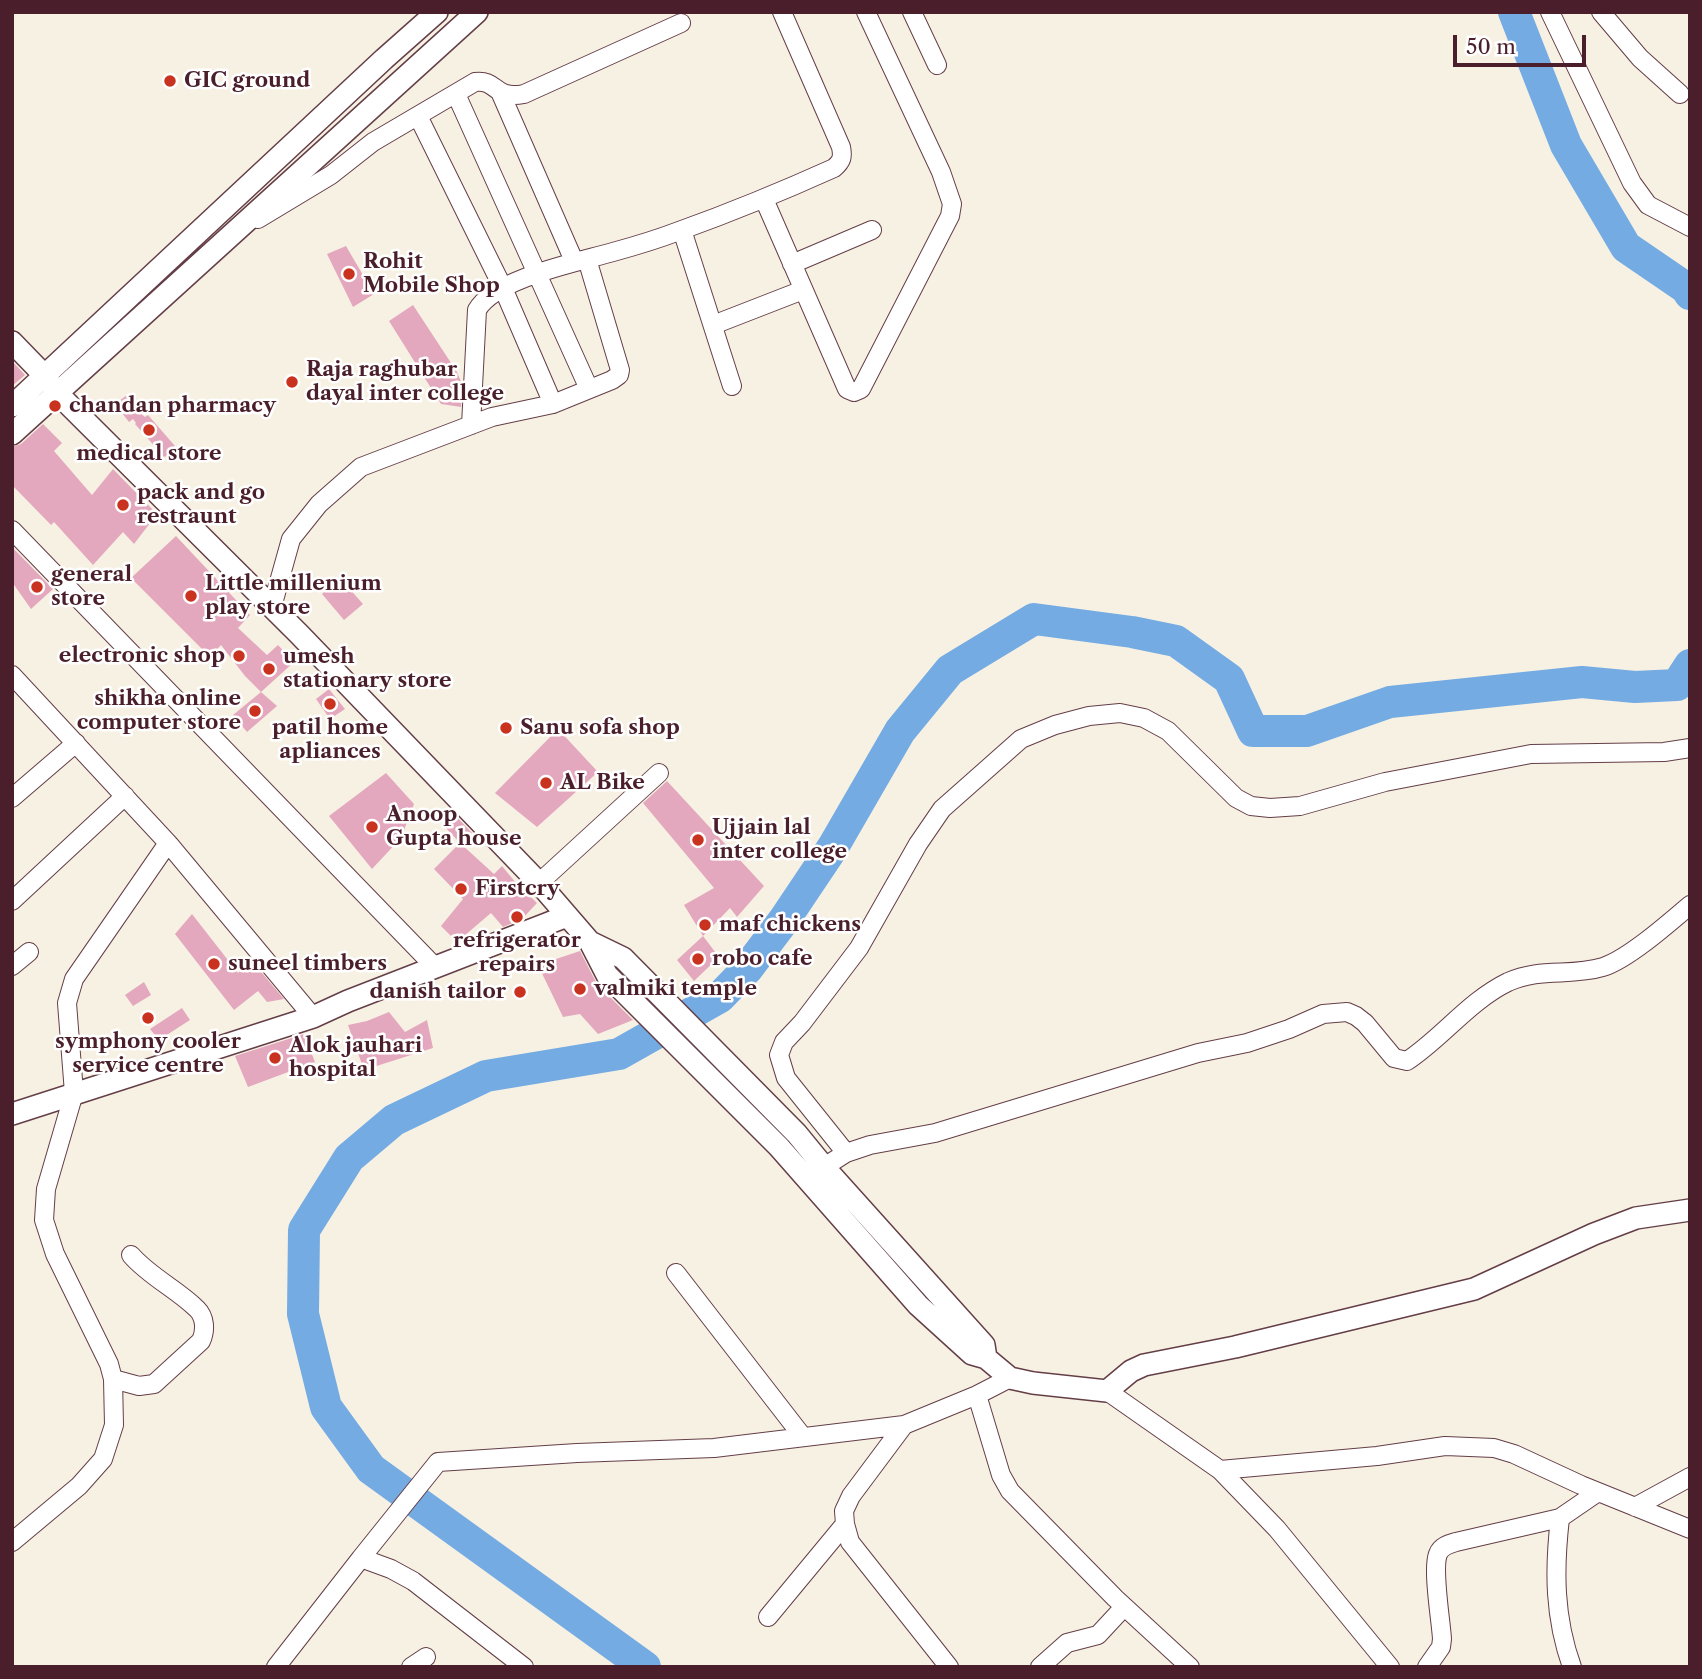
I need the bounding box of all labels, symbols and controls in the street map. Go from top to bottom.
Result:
scale bar [1457,21,1590,65]
text: 50 m [1466,34,1516,59]
place label: GIC ground [184,68,310,94]
marker: GIC ground [162,73,178,89]
place label: Rohit Mobile Shop [363,249,500,299]
marker: Rohit Mobile Shop [341,266,357,282]
place label: Raja raghubar dayal inter college [306,357,504,407]
marker: Raja raghubar dayal inter college [284,374,300,390]
place label: chandan pharmacy [69,393,276,419]
marker: chandan pharmacy [47,398,63,414]
marker: medical store [141,422,157,438]
place label: medical store [76,441,222,467]
place label: pack and go restraunt [137,480,265,530]
marker: pack and go restraunt [115,497,131,513]
place label: general store [51,562,132,612]
place label: Little millenium play store [205,571,382,621]
marker: general store [29,579,45,595]
marker: Little millenium play store [183,588,199,604]
place label: electronic shop [59,643,225,669]
place label: umesh stationary store [283,644,451,694]
marker: electronic shop [231,648,247,664]
marker: umesh stationary store [261,661,277,677]
place label: shikha online computer store [77,686,241,736]
marker: patil home apliances [322,696,338,712]
marker: shikha online computer store [247,703,263,719]
place label: patil home apliances [272,715,388,765]
place label: Sanu sofa shop [520,715,680,741]
marker: Sanu sofa shop [498,720,514,736]
place label: AL Bike [560,770,645,796]
marker: AL Bike [538,775,554,791]
place label: Anoop Gupta house [386,802,522,852]
place label: Ujjain lal inter college [712,815,847,865]
marker: Anoop Gupta house [364,819,380,835]
marker: Ujjain lal inter college [690,832,706,848]
place label: Firstcry [475,876,560,902]
marker: Firstcry [453,881,469,897]
marker: refrigerator repairs [509,909,525,925]
place label: maf chickens [719,912,861,938]
marker: maf chickens [697,917,713,933]
place label: refrigerator repairs [453,928,581,978]
place label: robo cafe [712,946,812,972]
place label: suneel timbers [228,951,387,977]
marker: robo cafe [690,951,706,967]
marker: suneel timbers [206,956,222,972]
place label: valmiki temple [594,976,757,1002]
place label: danish tailor [369,979,506,1005]
marker: valmiki temple [572,981,588,997]
marker: danish tailor [512,984,528,1000]
marker: symphony cooler service centre [140,1010,156,1026]
place label: symphony cooler service centre [55,1029,241,1079]
place label: Alok jauhari hospital [289,1033,422,1083]
marker: Alok jauhari hospital [267,1050,283,1066]

